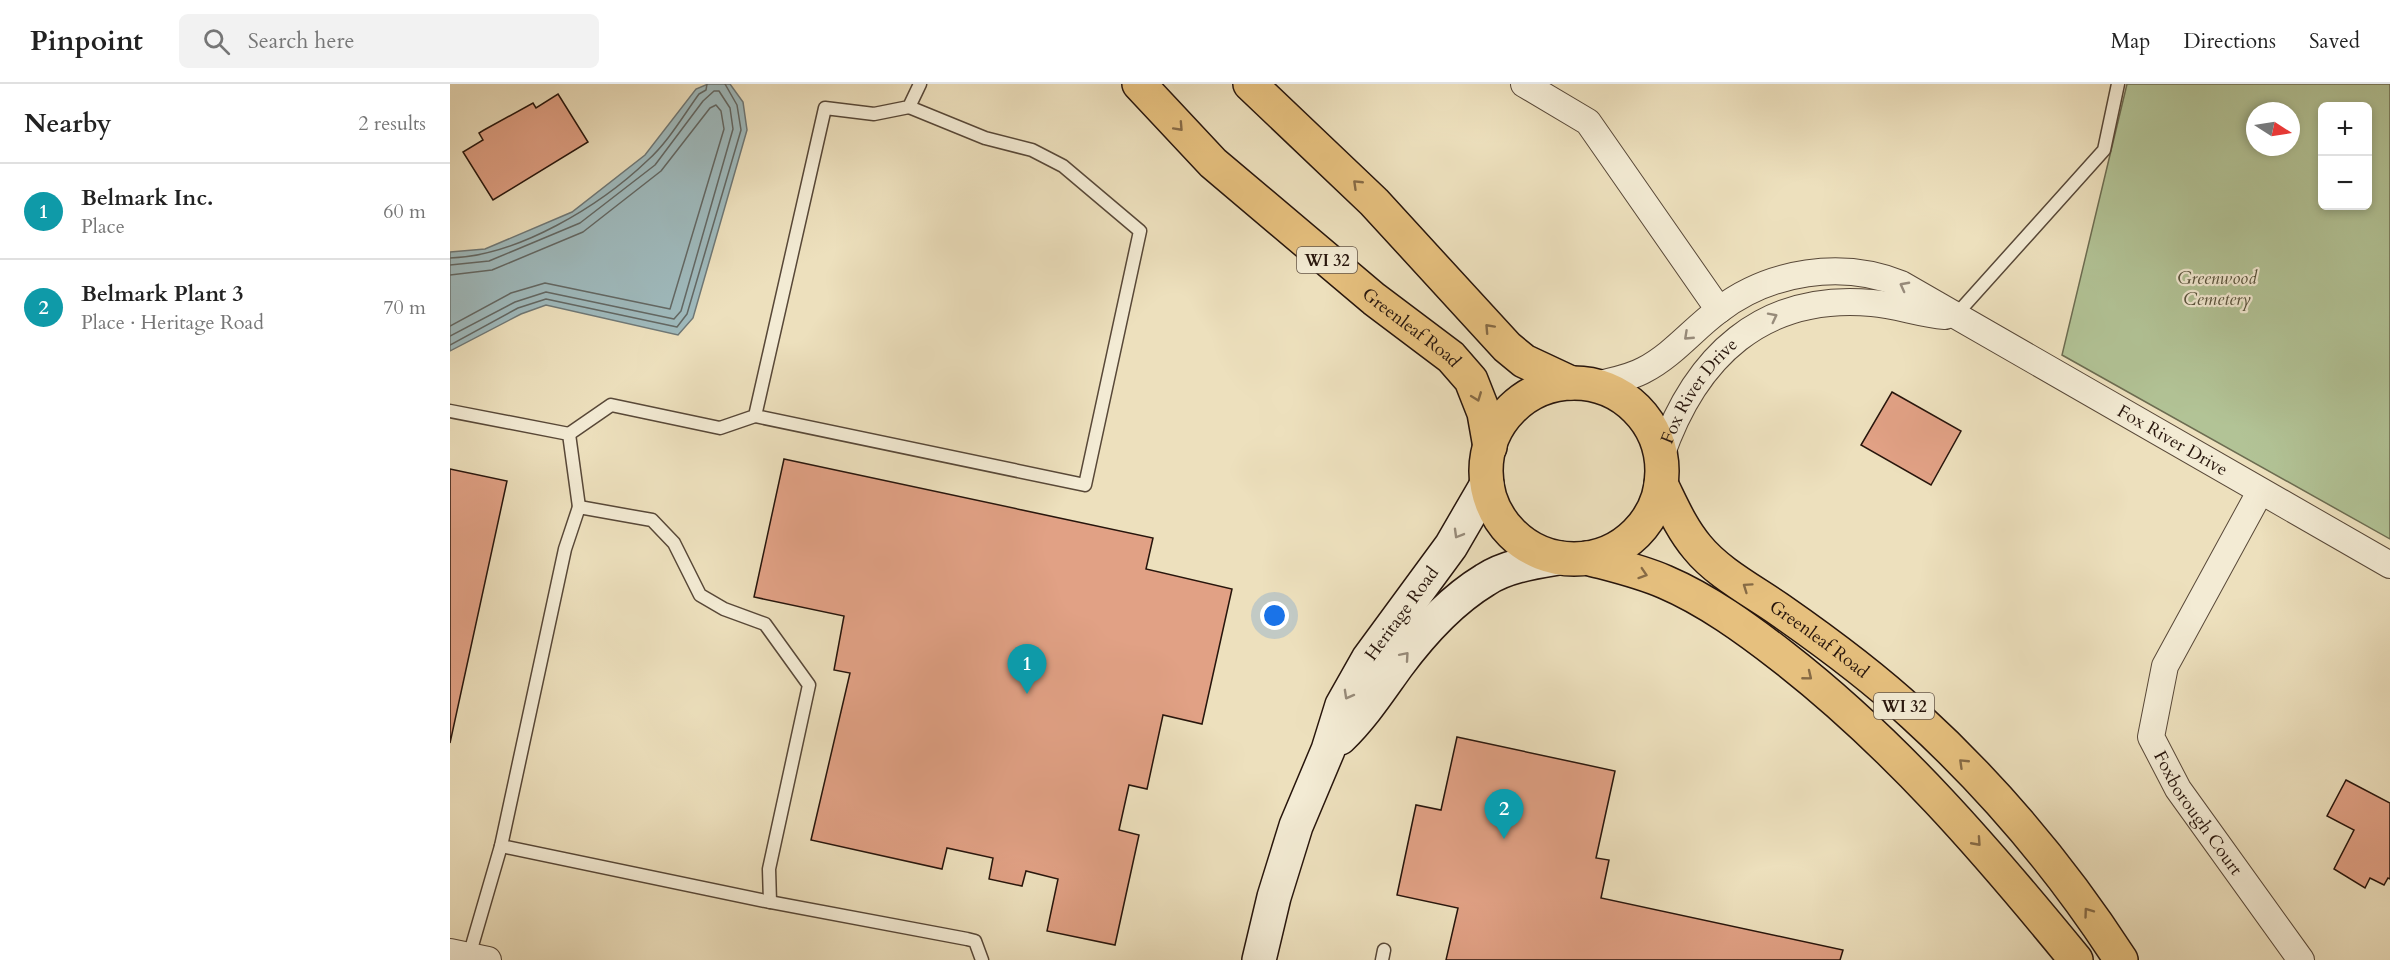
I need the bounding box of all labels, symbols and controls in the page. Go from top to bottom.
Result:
search box [179,14,599,68]
text: Pinpoint [30,22,143,60]
icon: search [200,25,233,58]
text: Search here [248,26,354,56]
text: Map [2110,27,2150,56]
text: Directions [2183,27,2276,56]
text: Saved [2309,27,2360,56]
north arrow [2246,102,2300,156]
map controls [2318,102,2372,210]
button: + [2318,102,2372,156]
text: Nearby [24,106,112,141]
text: 2 results [358,110,426,137]
one-way arrow [1172,120,1183,130]
button: − [2318,156,2372,210]
one-way arrow [1353,181,1364,192]
text: Belmark Inc. [81,183,213,213]
text: 1 [38,198,49,225]
text: 60 m [383,198,426,225]
text: Place [81,213,125,240]
road number: WI 32 [1297,247,1357,273]
park label: Greenwood Cemetery [2177,266,2258,312]
text: Belmark Plant 3 [81,279,243,309]
street label: Greenleaf Road [1356,282,1467,373]
one-way arrow [1900,282,1910,293]
text: 2 [38,294,49,321]
text: 70 m [383,294,426,321]
text: Place · Heritage Road [81,309,264,336]
one-way arrow [1767,313,1778,325]
one-way arrow [1485,324,1496,334]
one-way arrow [1684,329,1695,340]
street label: Fox River Drive [1655,332,1743,448]
one-way arrow [1470,390,1482,401]
street label: Fox River Drive [2113,399,2232,482]
one-way arrow [1454,528,1465,539]
street label: Heritage Road [1359,561,1445,666]
one-way arrow [1637,567,1648,579]
one-way arrow [1743,583,1754,594]
street label: Greenleaf Road [1764,594,1874,684]
your location [1260,601,1289,630]
pin: 1 [1008,644,1046,694]
one-way arrow [1398,653,1409,663]
one-way arrow [1801,669,1812,680]
one-way arrow [1344,689,1355,699]
road number: WI 32 [1874,693,1934,719]
street label: Foxborough Court [2147,746,2248,881]
one-way arrow [1960,759,1971,770]
pin: 2 [1484,790,1524,839]
one-way arrow [1970,835,1981,846]
one-way arrow [2084,907,2095,918]

